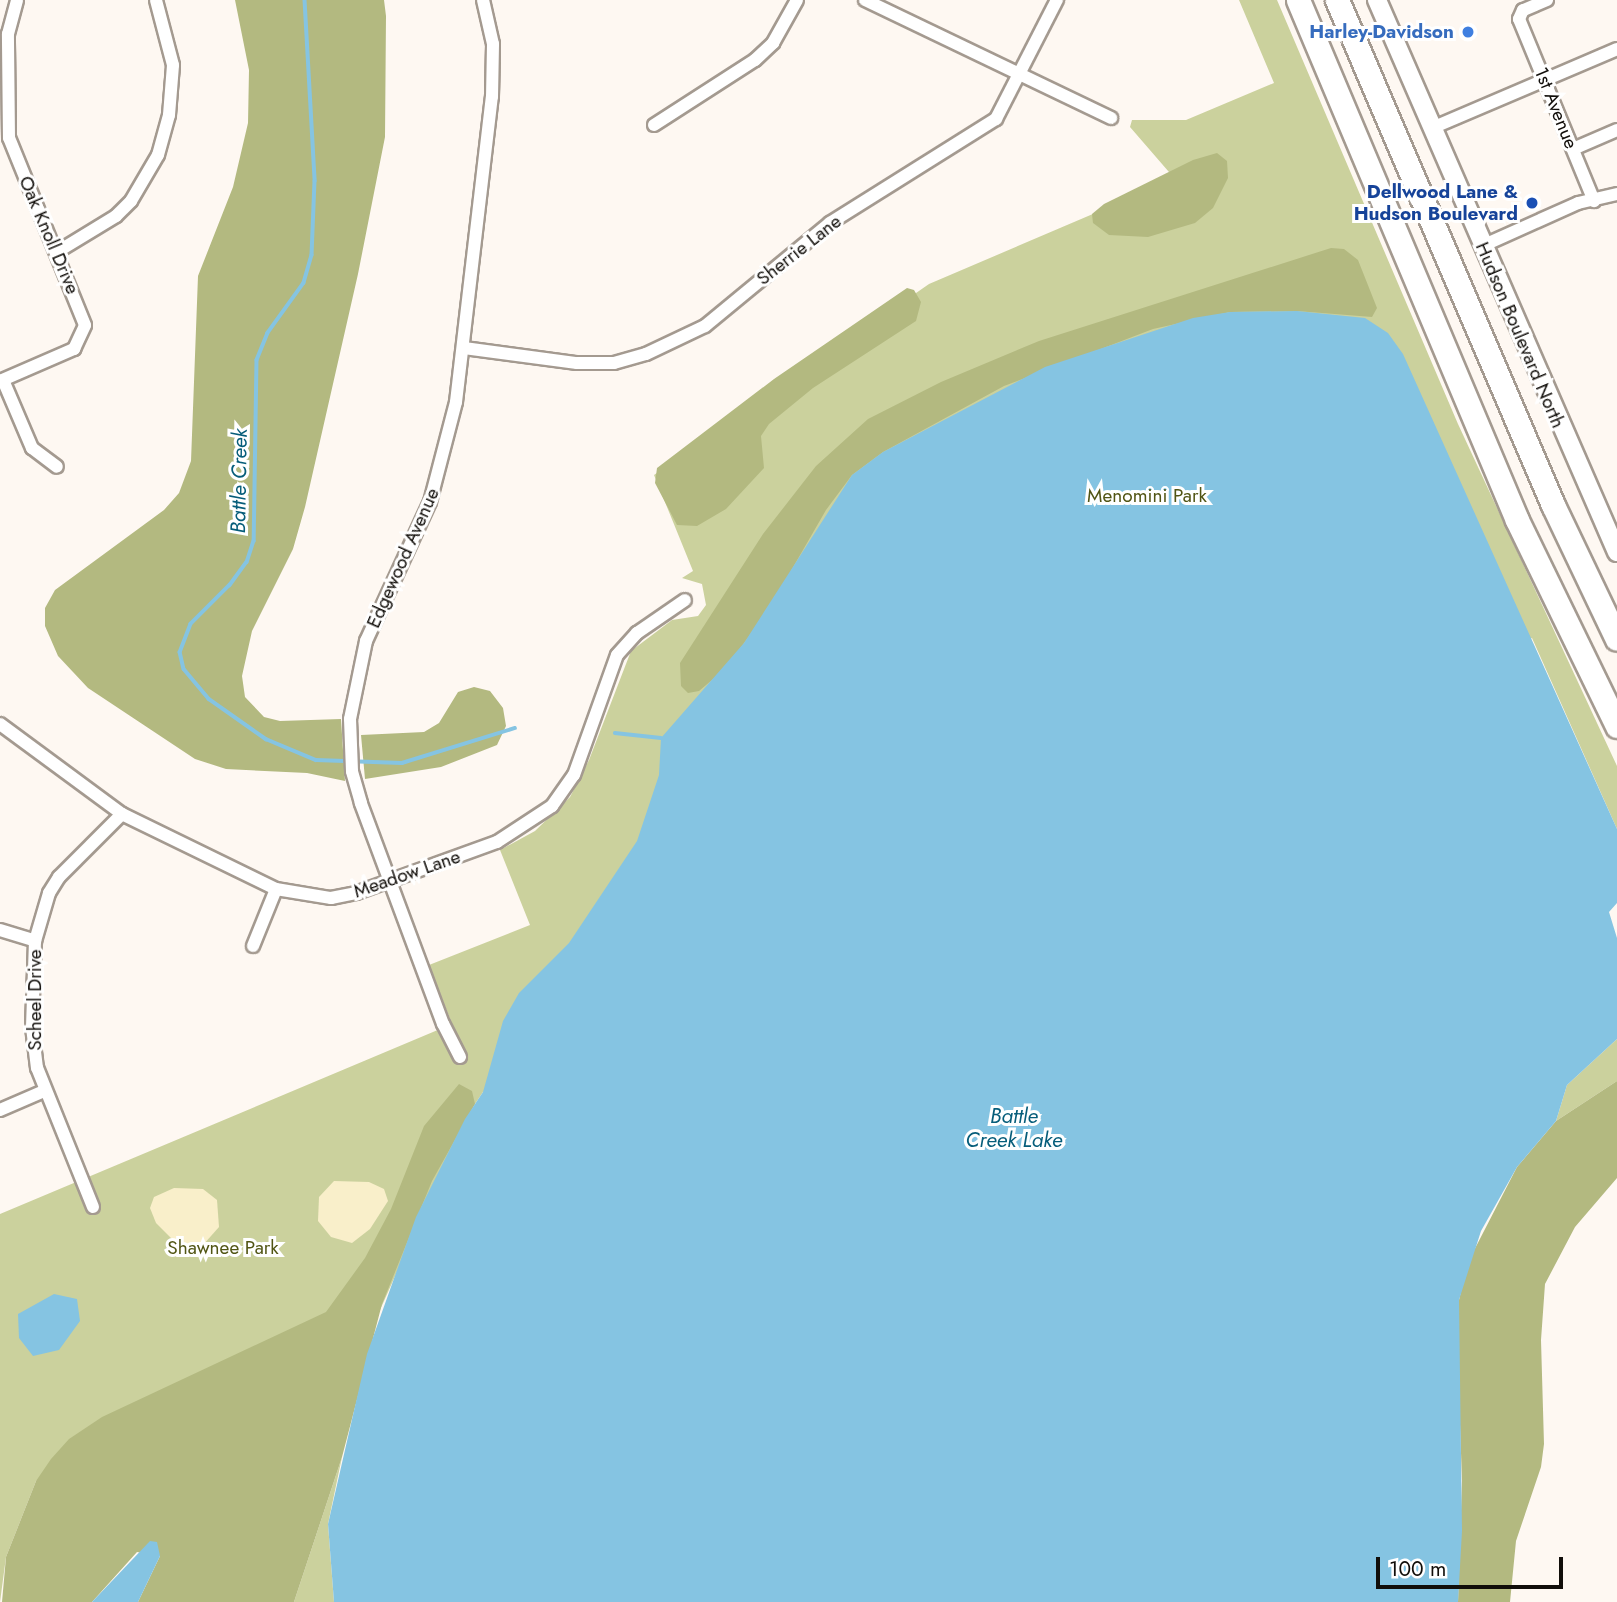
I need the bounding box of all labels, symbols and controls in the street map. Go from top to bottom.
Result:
place label: Harley-Davidson [1309,21,1454,43]
marker: Harley-Davidson [1460,24,1476,40]
street label: 1st Avenue [1529,64,1583,152]
street label: Oak Knoll Drive [14,173,84,297]
place label: Dellwood Lane & Hudson Boulevard [1354,181,1518,225]
marker: Dellwood Lane & Hudson Boulevard [1524,195,1540,211]
street label: Sherrie Lane [752,210,846,290]
street label: Hudson Boulevard North [1471,239,1569,431]
water label: Battle Creek [225,428,253,534]
street label: Edgewood Avenue [362,485,444,631]
park label: Menomini Park [1087,485,1207,507]
street label: Meadow Lane [351,845,463,903]
street label: Scheel Drive [24,949,46,1051]
water label: Battle Creek Lake [966,1103,1062,1153]
park label: Shawnee Park [167,1237,279,1259]
scale bar [1379,1542,1566,1586]
text: 100 m [1389,1554,1446,1584]

